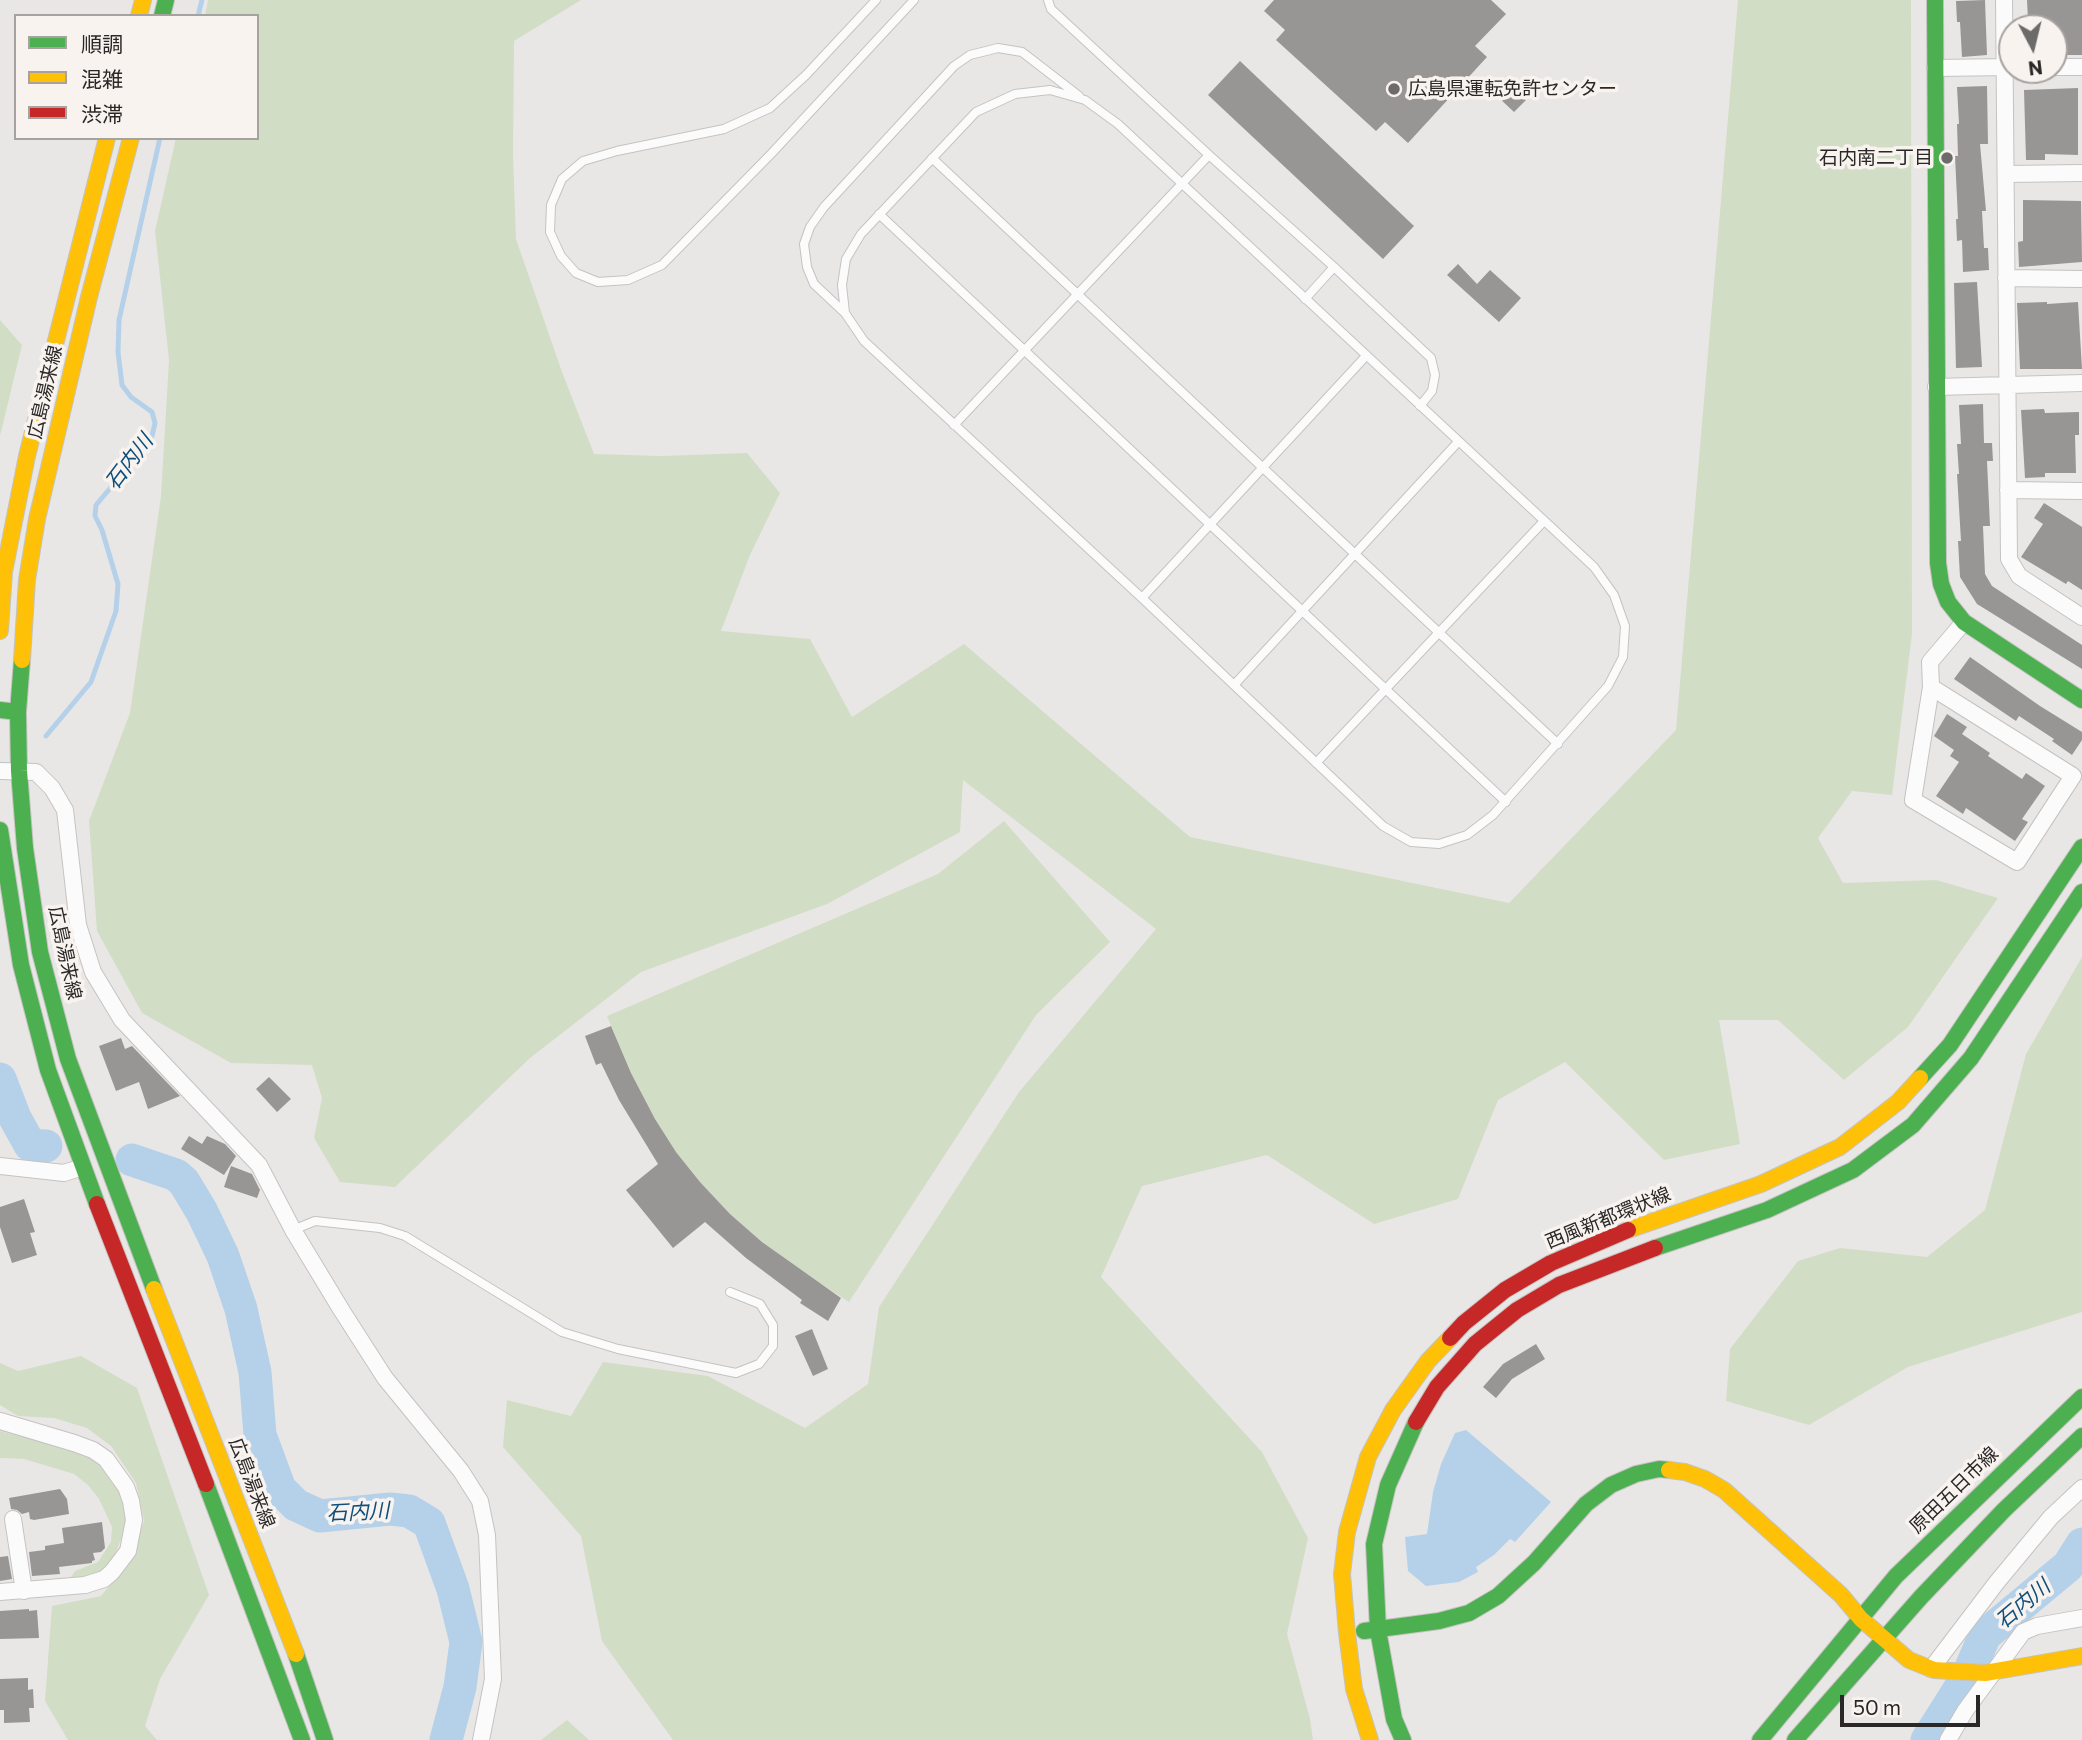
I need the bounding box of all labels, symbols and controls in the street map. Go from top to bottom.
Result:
legend [14,14,259,140]
north arrow [1998,14,2068,84]
text: 順調 [81,31,123,56]
text: N [2027,56,2044,81]
text: 混雑 [81,66,123,91]
place label: 広島県運転免許センター [1408,78,1617,100]
marker: 広島県運転免許センター [1386,81,1402,97]
text: 渋滞 [81,101,123,126]
place label: 石内南二丁目 [1819,147,1933,169]
marker: 石内南二丁目 [1939,150,1955,166]
street label: 広島湯来線 [23,343,67,441]
water label: 石内川 [100,429,158,495]
street label: 広島湯来線 [44,904,86,1002]
street label: 西風新都環状線 [1542,1183,1674,1253]
street label: 広島湯来線 [224,1435,280,1531]
street label: 原田五日市線 [1905,1442,2003,1538]
water label: 石内川 [326,1498,390,1526]
water label: 石内川 [1991,1574,2055,1634]
scale bar [1844,1680,1984,1724]
text: 50 m [1853,1694,1901,1719]

